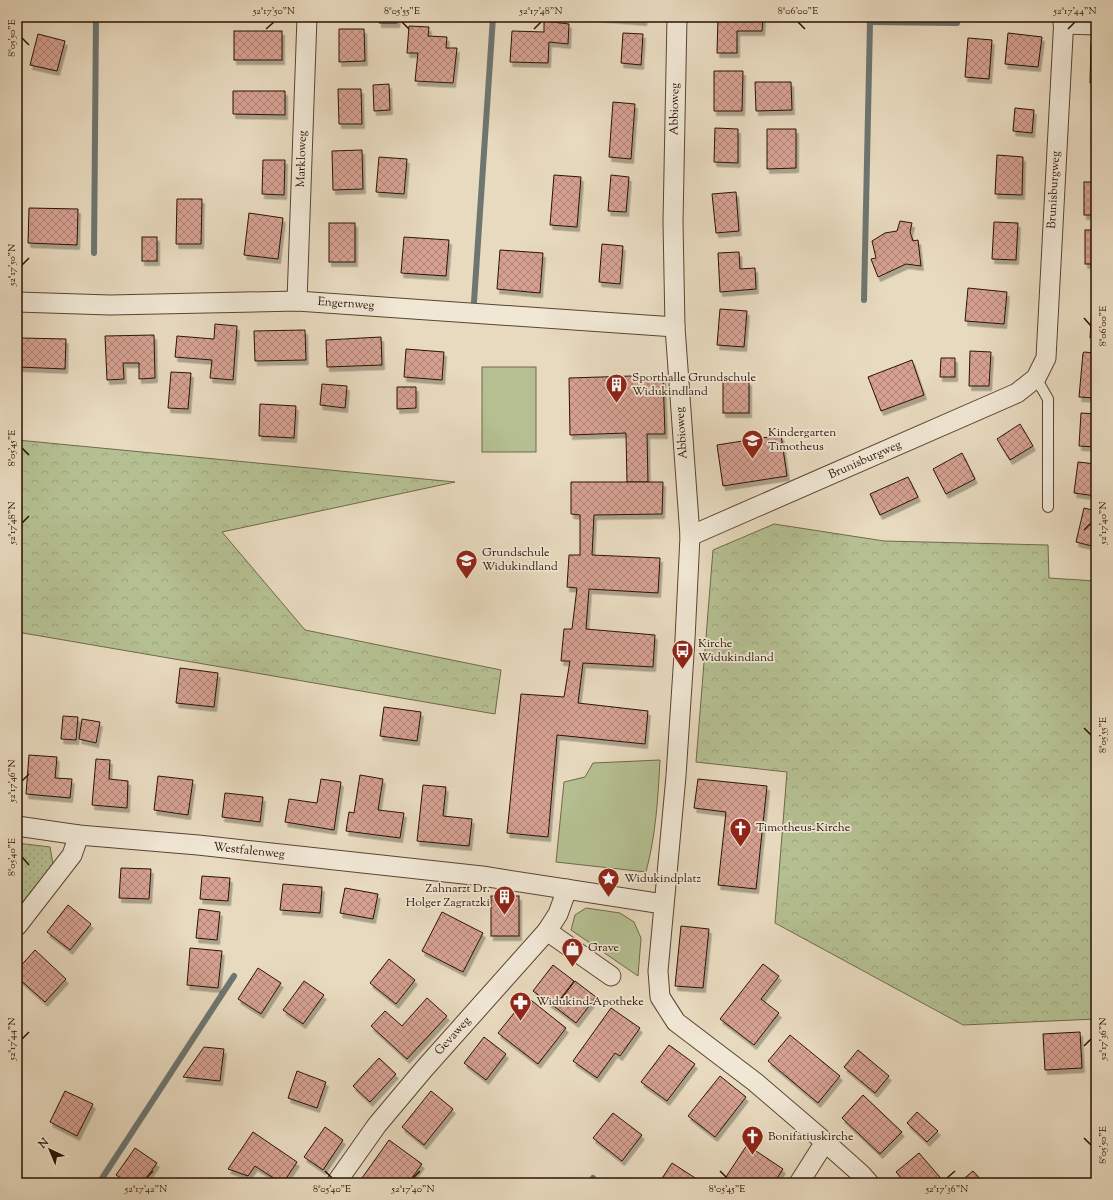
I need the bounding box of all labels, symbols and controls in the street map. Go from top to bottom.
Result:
text: 52°17'50"N [252,4,295,19]
text: 8°05'55"E [384,4,420,19]
text: 52°17'48"N [519,4,562,19]
text: 8°06'00"E [778,4,818,19]
text: 52°17'44"N [1053,4,1096,19]
text: 8°05'50"E [5,19,20,57]
street label: Abbioweg [666,83,684,135]
street label: Markloweg [292,130,312,188]
street label: Brunisburgweg [1043,150,1065,229]
text: 52°17'50"N [5,244,20,287]
street label: Engernweg [317,293,375,315]
text: 8°06'00"E [1096,306,1111,346]
place label: Sporthalle Grundschule Widukindland [632,369,756,401]
building icon: Sporthalle Grundschule Widukindland [604,372,630,405]
street label: Abbioweg [671,406,693,460]
place label: Kindergarten Timotheus [768,424,836,456]
school or university icon: Kindergarten Timotheus [739,427,765,460]
text: 8°05'45"E [5,430,20,466]
street label: Brunisburgweg [826,436,904,484]
text: 52°17'48"N [5,502,20,545]
text: 52°17'40"N [1096,502,1111,545]
place label: Grundschule Widukindland [482,544,558,576]
school or university icon: Grundschule Widukindland [454,547,480,580]
place label: Kirche Widukindland [698,635,774,667]
bus stop icon: Kirche Widukindland [670,638,696,671]
text: 8°05'55"E [1096,717,1111,753]
text: 52°17'46"N [5,760,20,803]
church icon: Timotheus-Kirche [728,815,754,848]
place label: Timotheus-Kirche [756,819,851,837]
text: 8°05'40"E [5,838,20,876]
street label: Westfalenweg [212,838,286,864]
place icon: Widukindplatz [595,866,621,899]
place label: Widukindplatz [624,870,702,888]
place label: Zahnarzt Dr. Holger Zagratzki [406,880,491,912]
building icon: Zahnarzt Dr. Holger Zagratzki [492,883,518,916]
shop icon: Grave [559,935,585,968]
place label: Grave [588,939,620,957]
pharmacy icon: Widukind-Apotheke [508,989,534,1022]
place label: Widukind-Apotheke [536,993,644,1011]
street label: Gevaweg [431,1012,475,1059]
text: 52°17'44"N [5,1018,20,1061]
text: 52°17'36"N [1096,1018,1111,1061]
church icon: Bonifatiuskirche [739,1124,765,1157]
text: 8°05'50"E [1096,1126,1111,1164]
place label: Bonifatiuskirche [768,1128,854,1146]
north arrow [30,1130,70,1170]
text: N [34,1135,53,1153]
text: 52°17'42"N [124,1182,167,1197]
text: 8°05'40"E [313,1182,351,1197]
text: 52°17'40"N [391,1182,434,1197]
text: 8°05'45"E [709,1182,745,1197]
text: 52°17'36"N [925,1182,968,1197]

